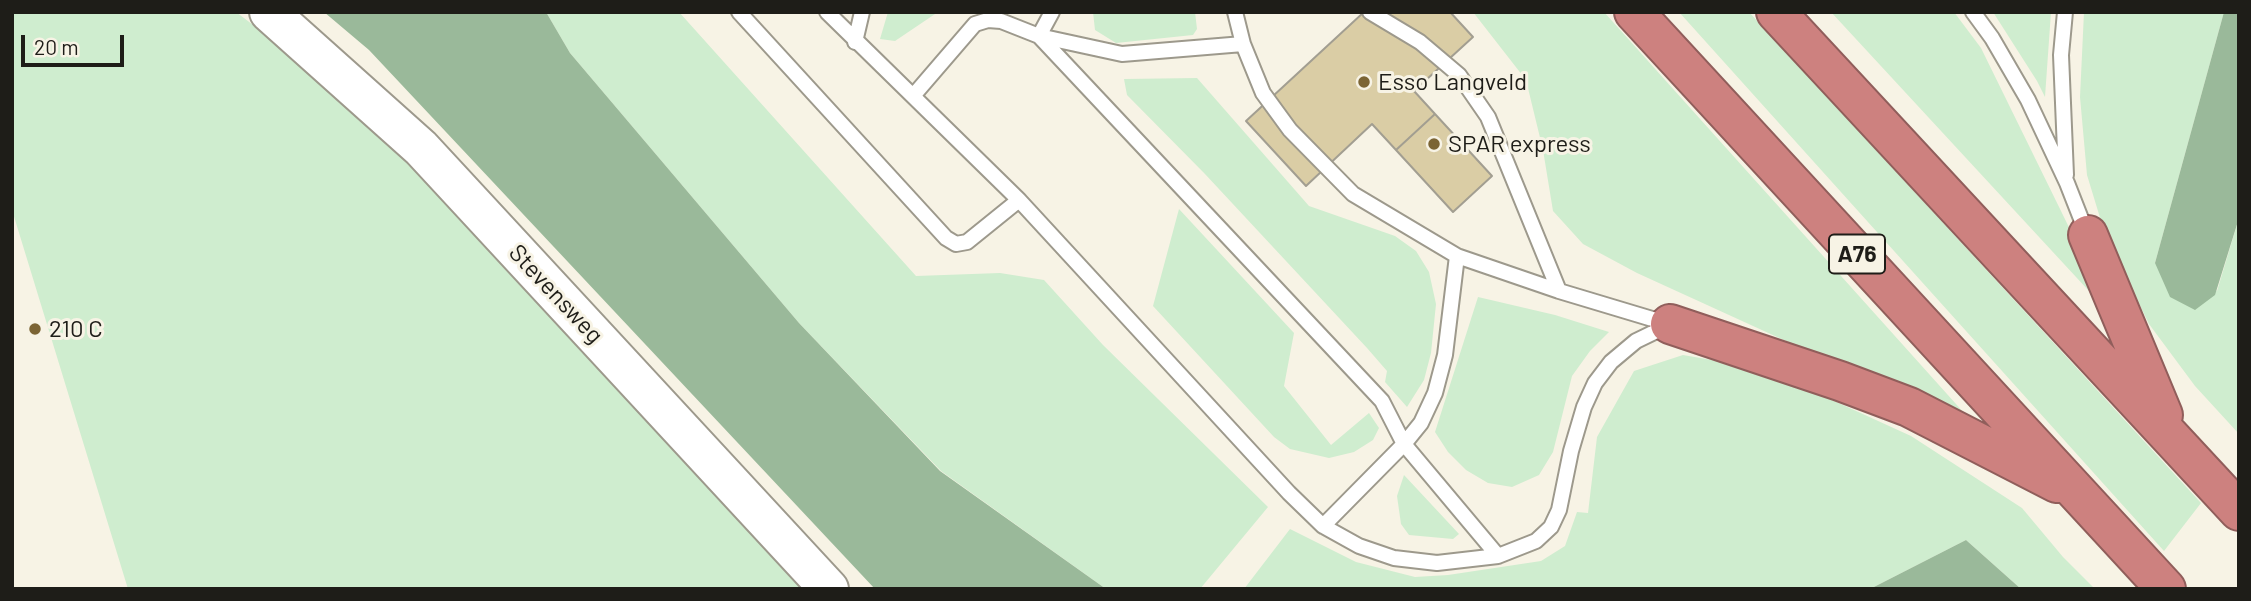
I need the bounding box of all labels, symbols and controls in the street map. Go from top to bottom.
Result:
scale bar [24,21,128,65]
text: 20 m [34,34,79,59]
place label: Esso Langveld [1378,68,1527,96]
marker: Esso Langveld [1356,74,1372,90]
place label: SPAR express [1448,130,1591,158]
marker: SPAR express [1426,136,1442,152]
road number: A76 [1829,234,1885,274]
street label: Stevensweg [503,238,609,350]
place label: 210 C [49,315,103,343]
marker: 210 C [27,321,43,337]

